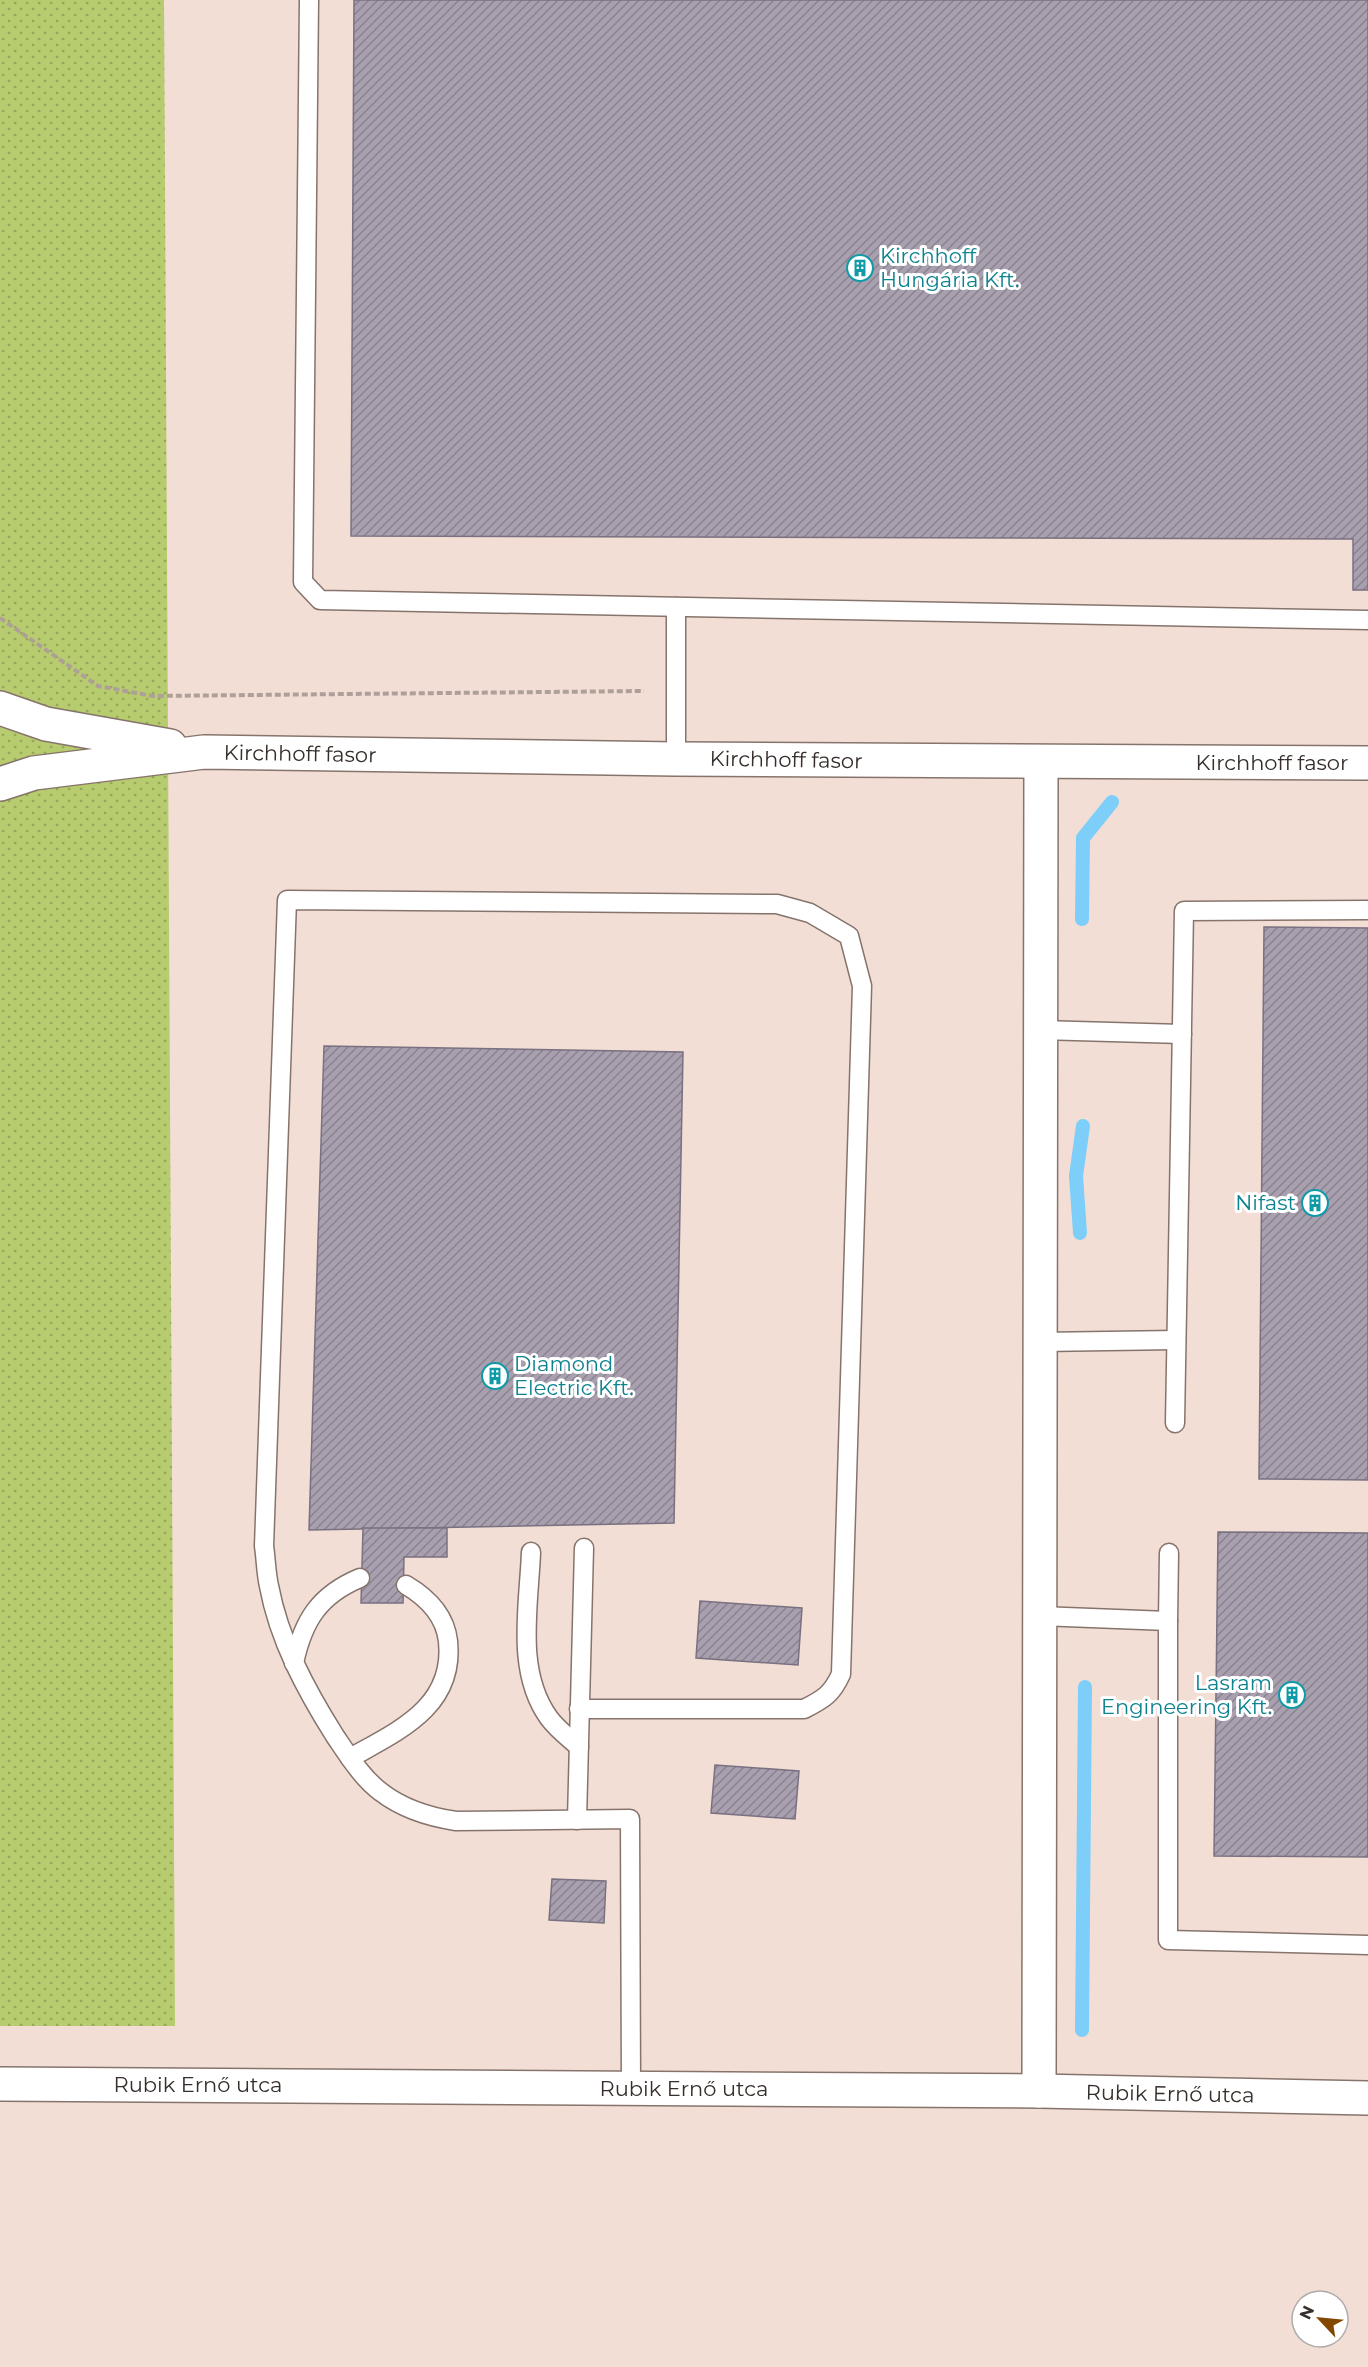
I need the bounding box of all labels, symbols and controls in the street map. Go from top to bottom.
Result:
place label: Kirchhoff Hungária Kft. [880,243,1019,292]
building icon: Kirchhoff Hungária Kft. [845,253,875,283]
street label: Kirchhoff fasor [223,740,377,767]
street label: Kirchhoff fasor [709,746,863,773]
street label: Kirchhoff fasor [1196,750,1348,775]
building icon: Nifast [1300,1188,1330,1218]
place label: Nifast [1235,1190,1296,1215]
place label: Diamond Electric Kft. [514,1351,633,1400]
building icon: Diamond Electric Kft. [480,1361,510,1391]
place label: Lasram Engineering Kft. [1101,1670,1272,1719]
building icon: Lasram Engineering Kft. [1277,1680,1307,1710]
street label: Rubik Ernő utca [114,2072,282,2097]
street label: Rubik Ernő utca [600,2076,768,2101]
street label: Rubik Ernő utca [1085,2080,1255,2107]
north arrow [1290,2289,1350,2349]
text: N [1296,2303,1318,2323]

